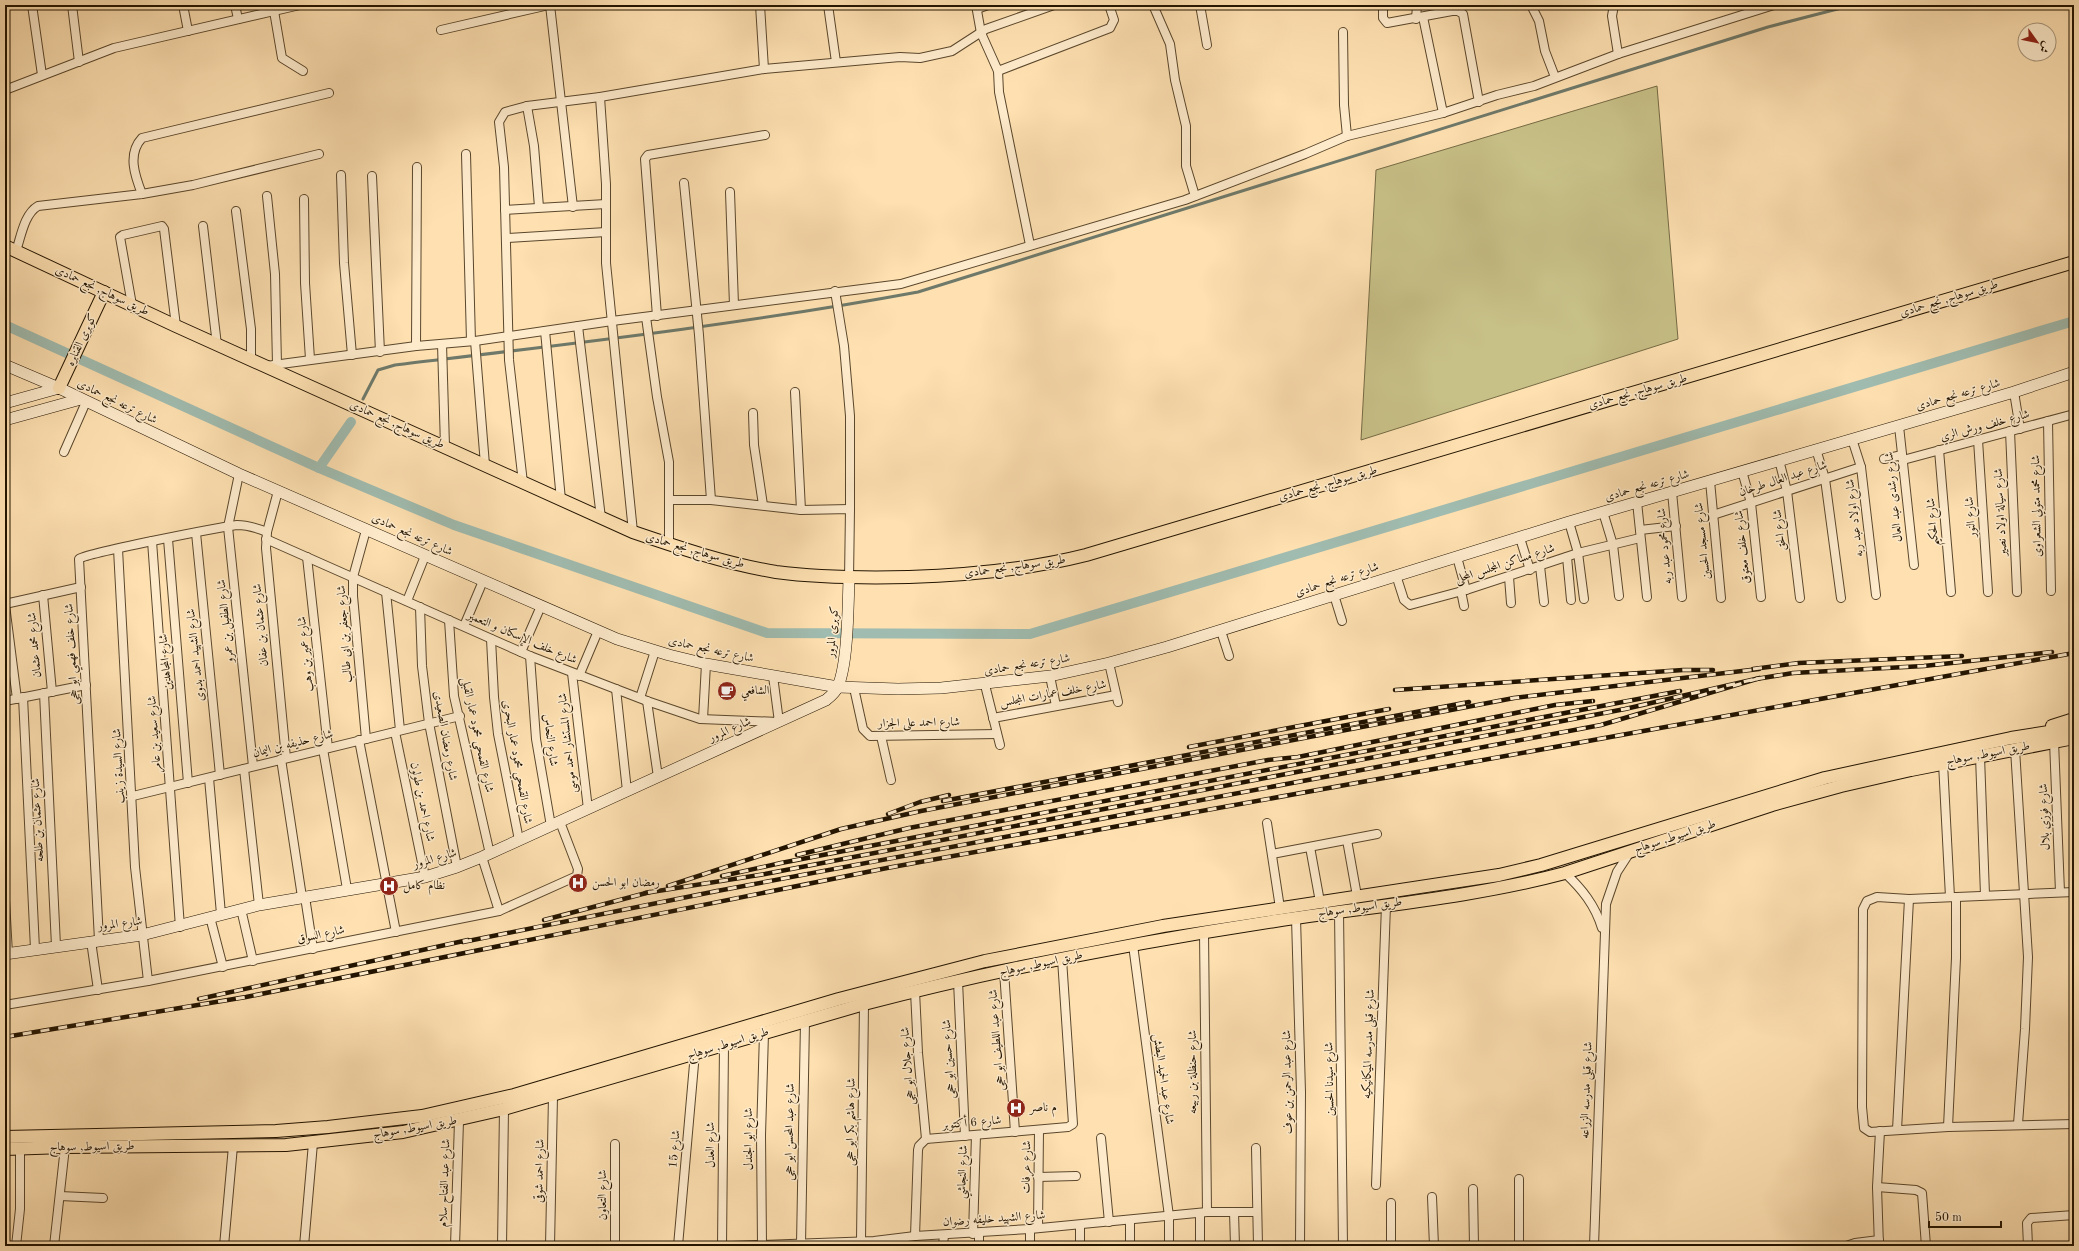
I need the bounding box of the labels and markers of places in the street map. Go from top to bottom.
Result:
cafe icon: الشافعي [716,680,738,702]
place label: الشافعي [741,685,770,702]
hospital icon: رمضان ابو الحسن [567,872,589,894]
hospital icon: نظام كامل [378,875,400,897]
place label: رمضان ابو الحسن [592,877,660,891]
place label: نظام كامل [403,879,445,896]
hospital icon: م ناصر [1005,1097,1027,1119]
place label: م ناصر [1028,1102,1057,1118]

